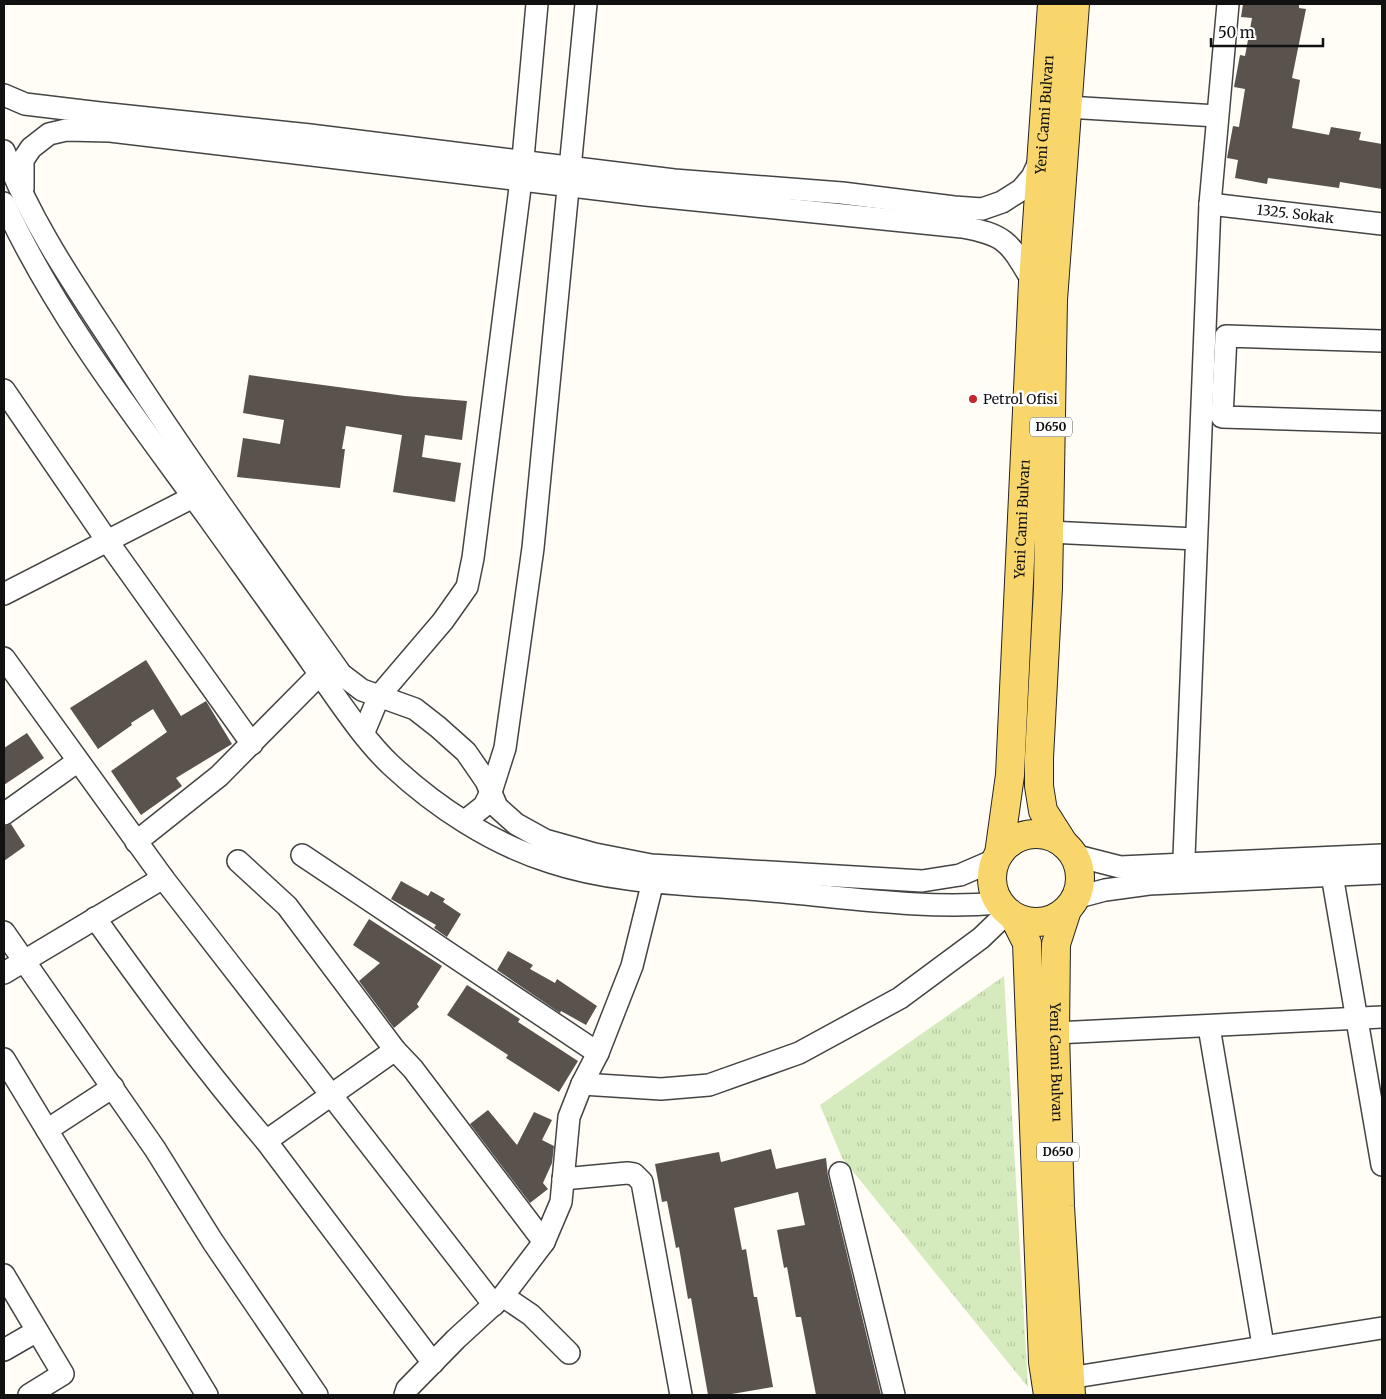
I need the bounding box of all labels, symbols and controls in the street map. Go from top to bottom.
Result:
scale bar [1211,15,1324,47]
text: 50 m [1218,23,1255,42]
street label: Yeni Cami Bulvarı [1031,54,1058,176]
street label: 1325. Sokak [1256,201,1335,227]
place label: Petrol Ofisi [983,390,1058,408]
marker: Petrol Ofisi [967,393,979,405]
road number: D650 [1030,418,1072,437]
street label: Yeni Cami Bulvarı [1010,459,1034,580]
street label: Yeni Cami Bulvarı [1046,1001,1067,1123]
road number: D650 [1037,1142,1079,1162]

